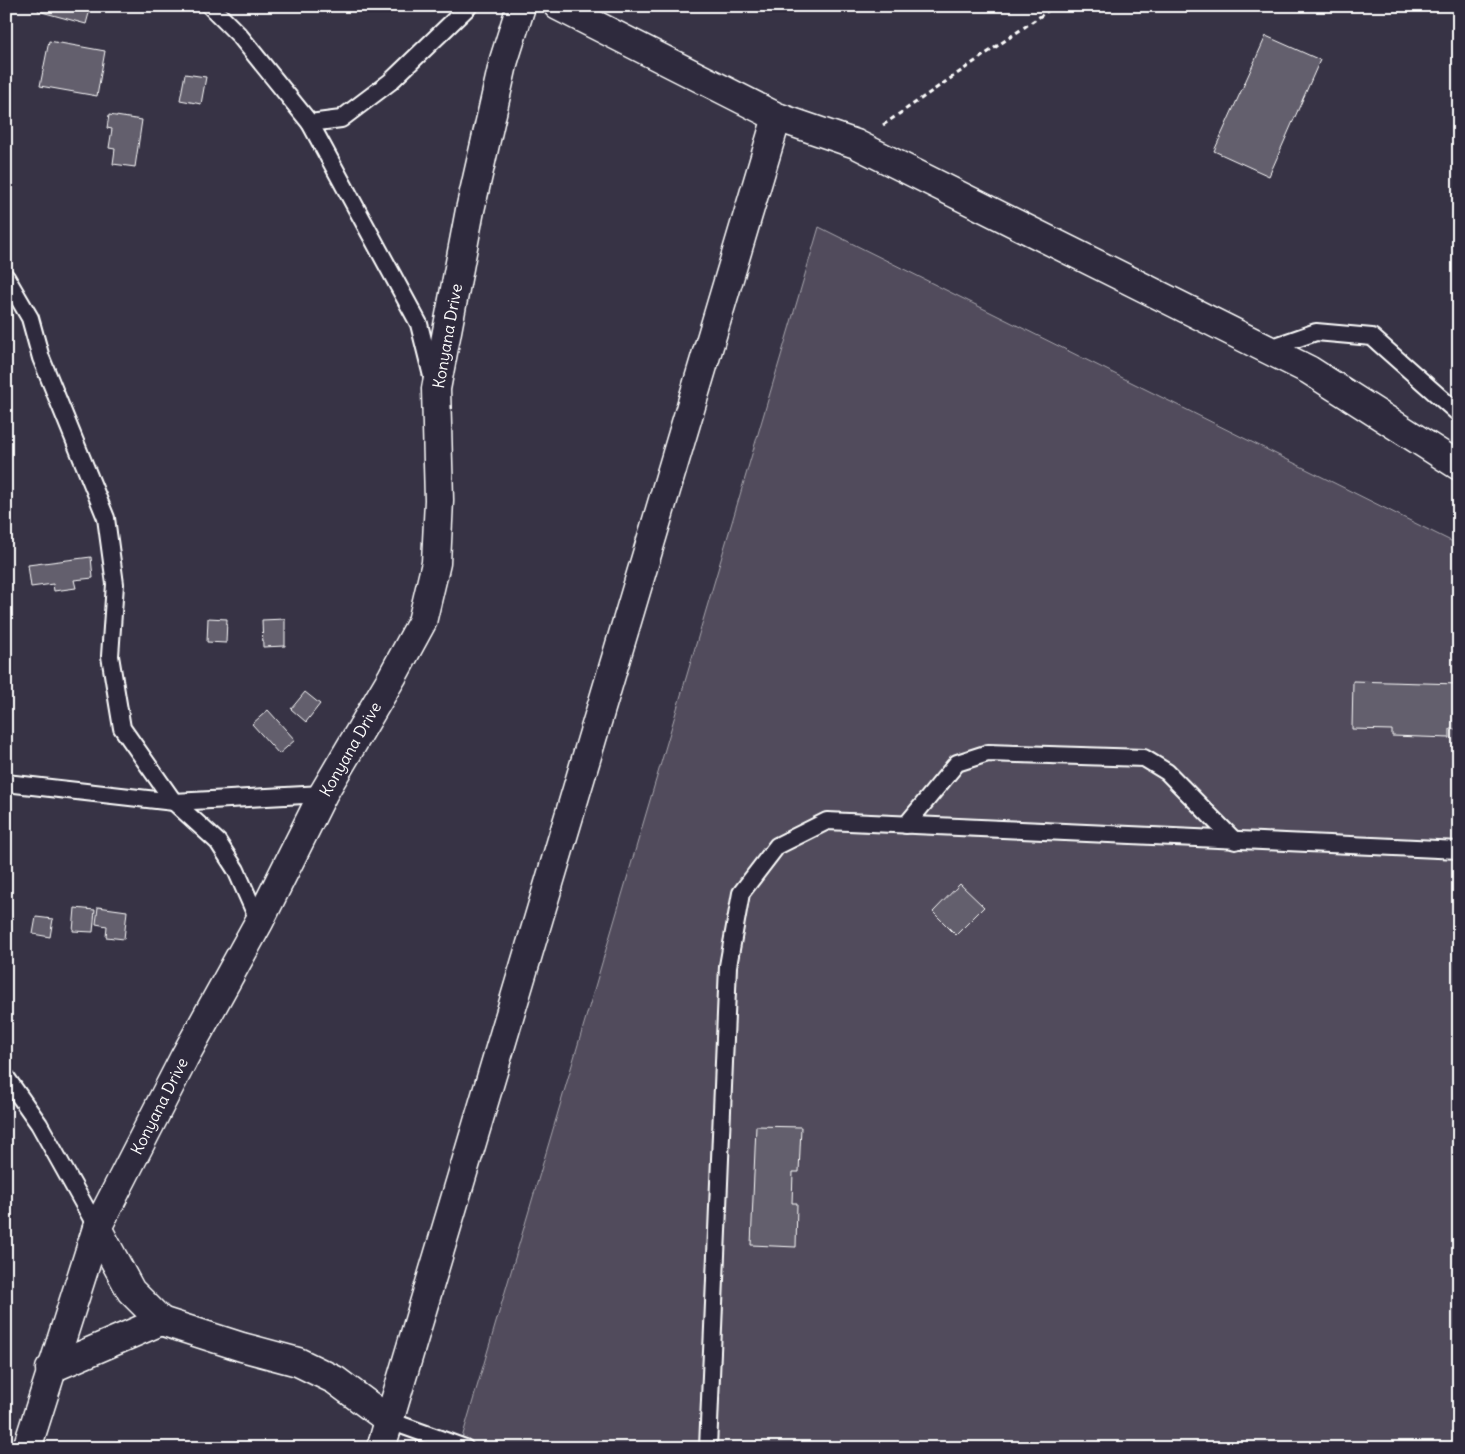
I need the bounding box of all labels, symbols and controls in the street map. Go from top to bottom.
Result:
street label: Konyana Drive [428,282,466,390]
street label: Konyana Drive [315,698,385,800]
street label: Konyana Drive [126,1054,192,1158]

